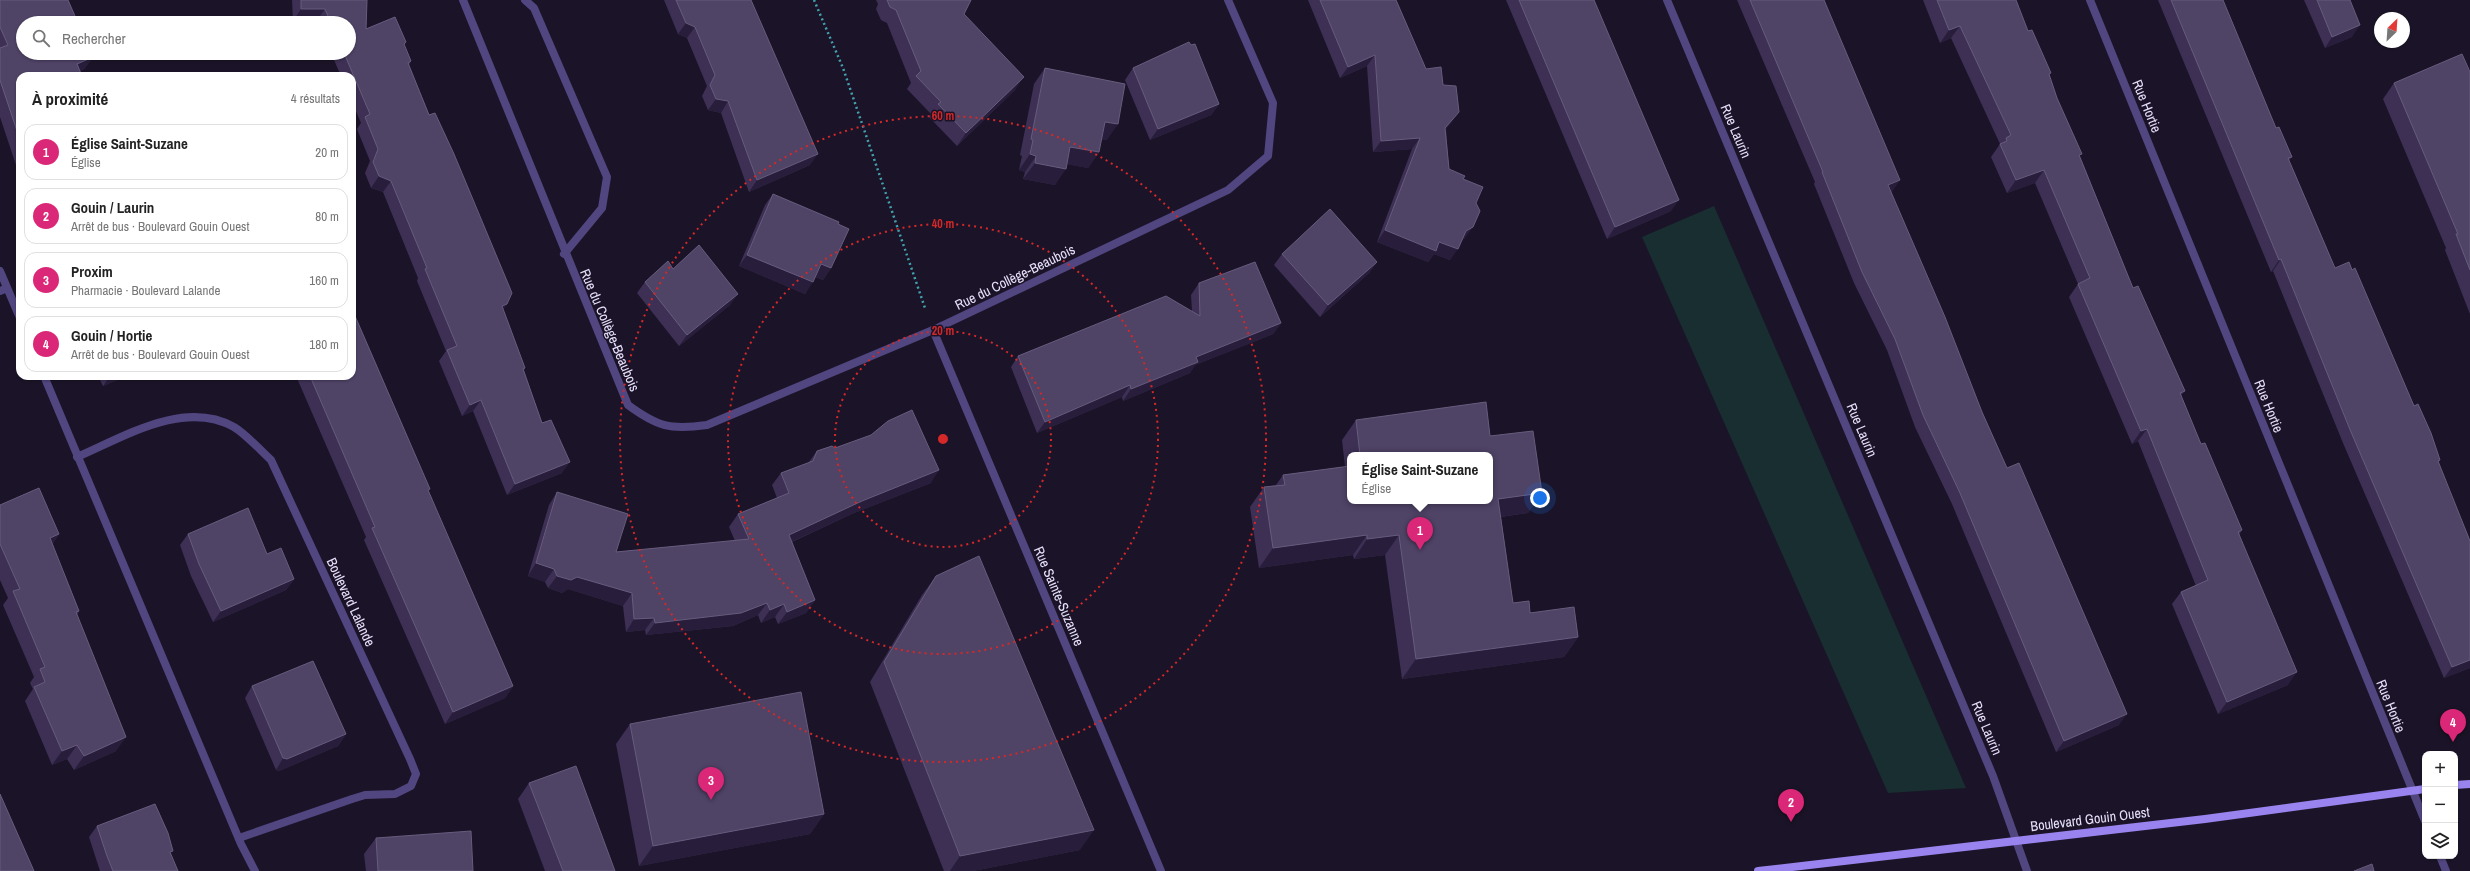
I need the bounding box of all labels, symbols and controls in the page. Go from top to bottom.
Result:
north arrow [2374,12,2410,48]
search box [16,16,356,60]
icon: search [30,27,52,49]
text: Rechercher [62,28,126,49]
street label: Rue Hortie [2128,77,2166,135]
text: À proximité [32,87,108,110]
text: 4 résultats [291,90,340,107]
street label: Rue Laurin [1717,101,1755,161]
text: 60 m [932,108,954,124]
text: Église Saint-Suzane [71,133,188,154]
text: 1 [43,144,49,161]
text: 20 m [315,144,339,161]
text: Église [71,154,101,171]
text: Gouin / Laurin [71,197,154,218]
text: 2 [43,208,49,225]
text: 80 m [315,208,339,225]
text: 40 m [932,216,954,232]
text: Arrêt de bus · Boulevard Gouin Ouest [71,218,249,235]
street label: Rue du Collège-Beaubois [952,240,1078,314]
text: Proxim [71,261,113,282]
street label: Rue du Collège-Beaubois [576,266,644,394]
text: 3 [43,272,49,289]
text: 160 m [309,272,339,289]
text: Pharmacie · Boulevard Lalande [71,282,220,299]
text: 20 m [932,323,954,339]
text: Gouin / Hortie [71,325,152,346]
text: 4 [43,336,49,353]
text: 180 m [309,336,339,353]
text: Arrêt de bus · Boulevard Gouin Ouest [71,346,249,363]
street label: Rue Hortie [2250,377,2288,435]
street label: Rue Laurin [1843,400,1881,460]
centre of rings [936,432,950,446]
popup [1347,452,1493,504]
text: Église Saint-Suzane [1362,459,1478,480]
text: Église [1362,480,1391,497]
your location [1530,488,1550,508]
pin: 1 [1407,517,1433,550]
street label: Rue Sainte-Suzanne [1030,543,1088,649]
street label: Boulevard Lalande [323,555,379,649]
street label: Rue Hortie [2372,677,2410,735]
street label: Rue Laurin [1968,698,2006,758]
pin: 4 [2440,709,2466,742]
map controls [2422,751,2458,859]
button: + [2422,751,2458,787]
pin: 3 [698,767,724,800]
button: − [2422,787,2458,823]
pin: 2 [1778,789,1804,822]
street label: Boulevard Gouin Ouest [2029,803,2151,835]
button: layers [2422,823,2458,859]

